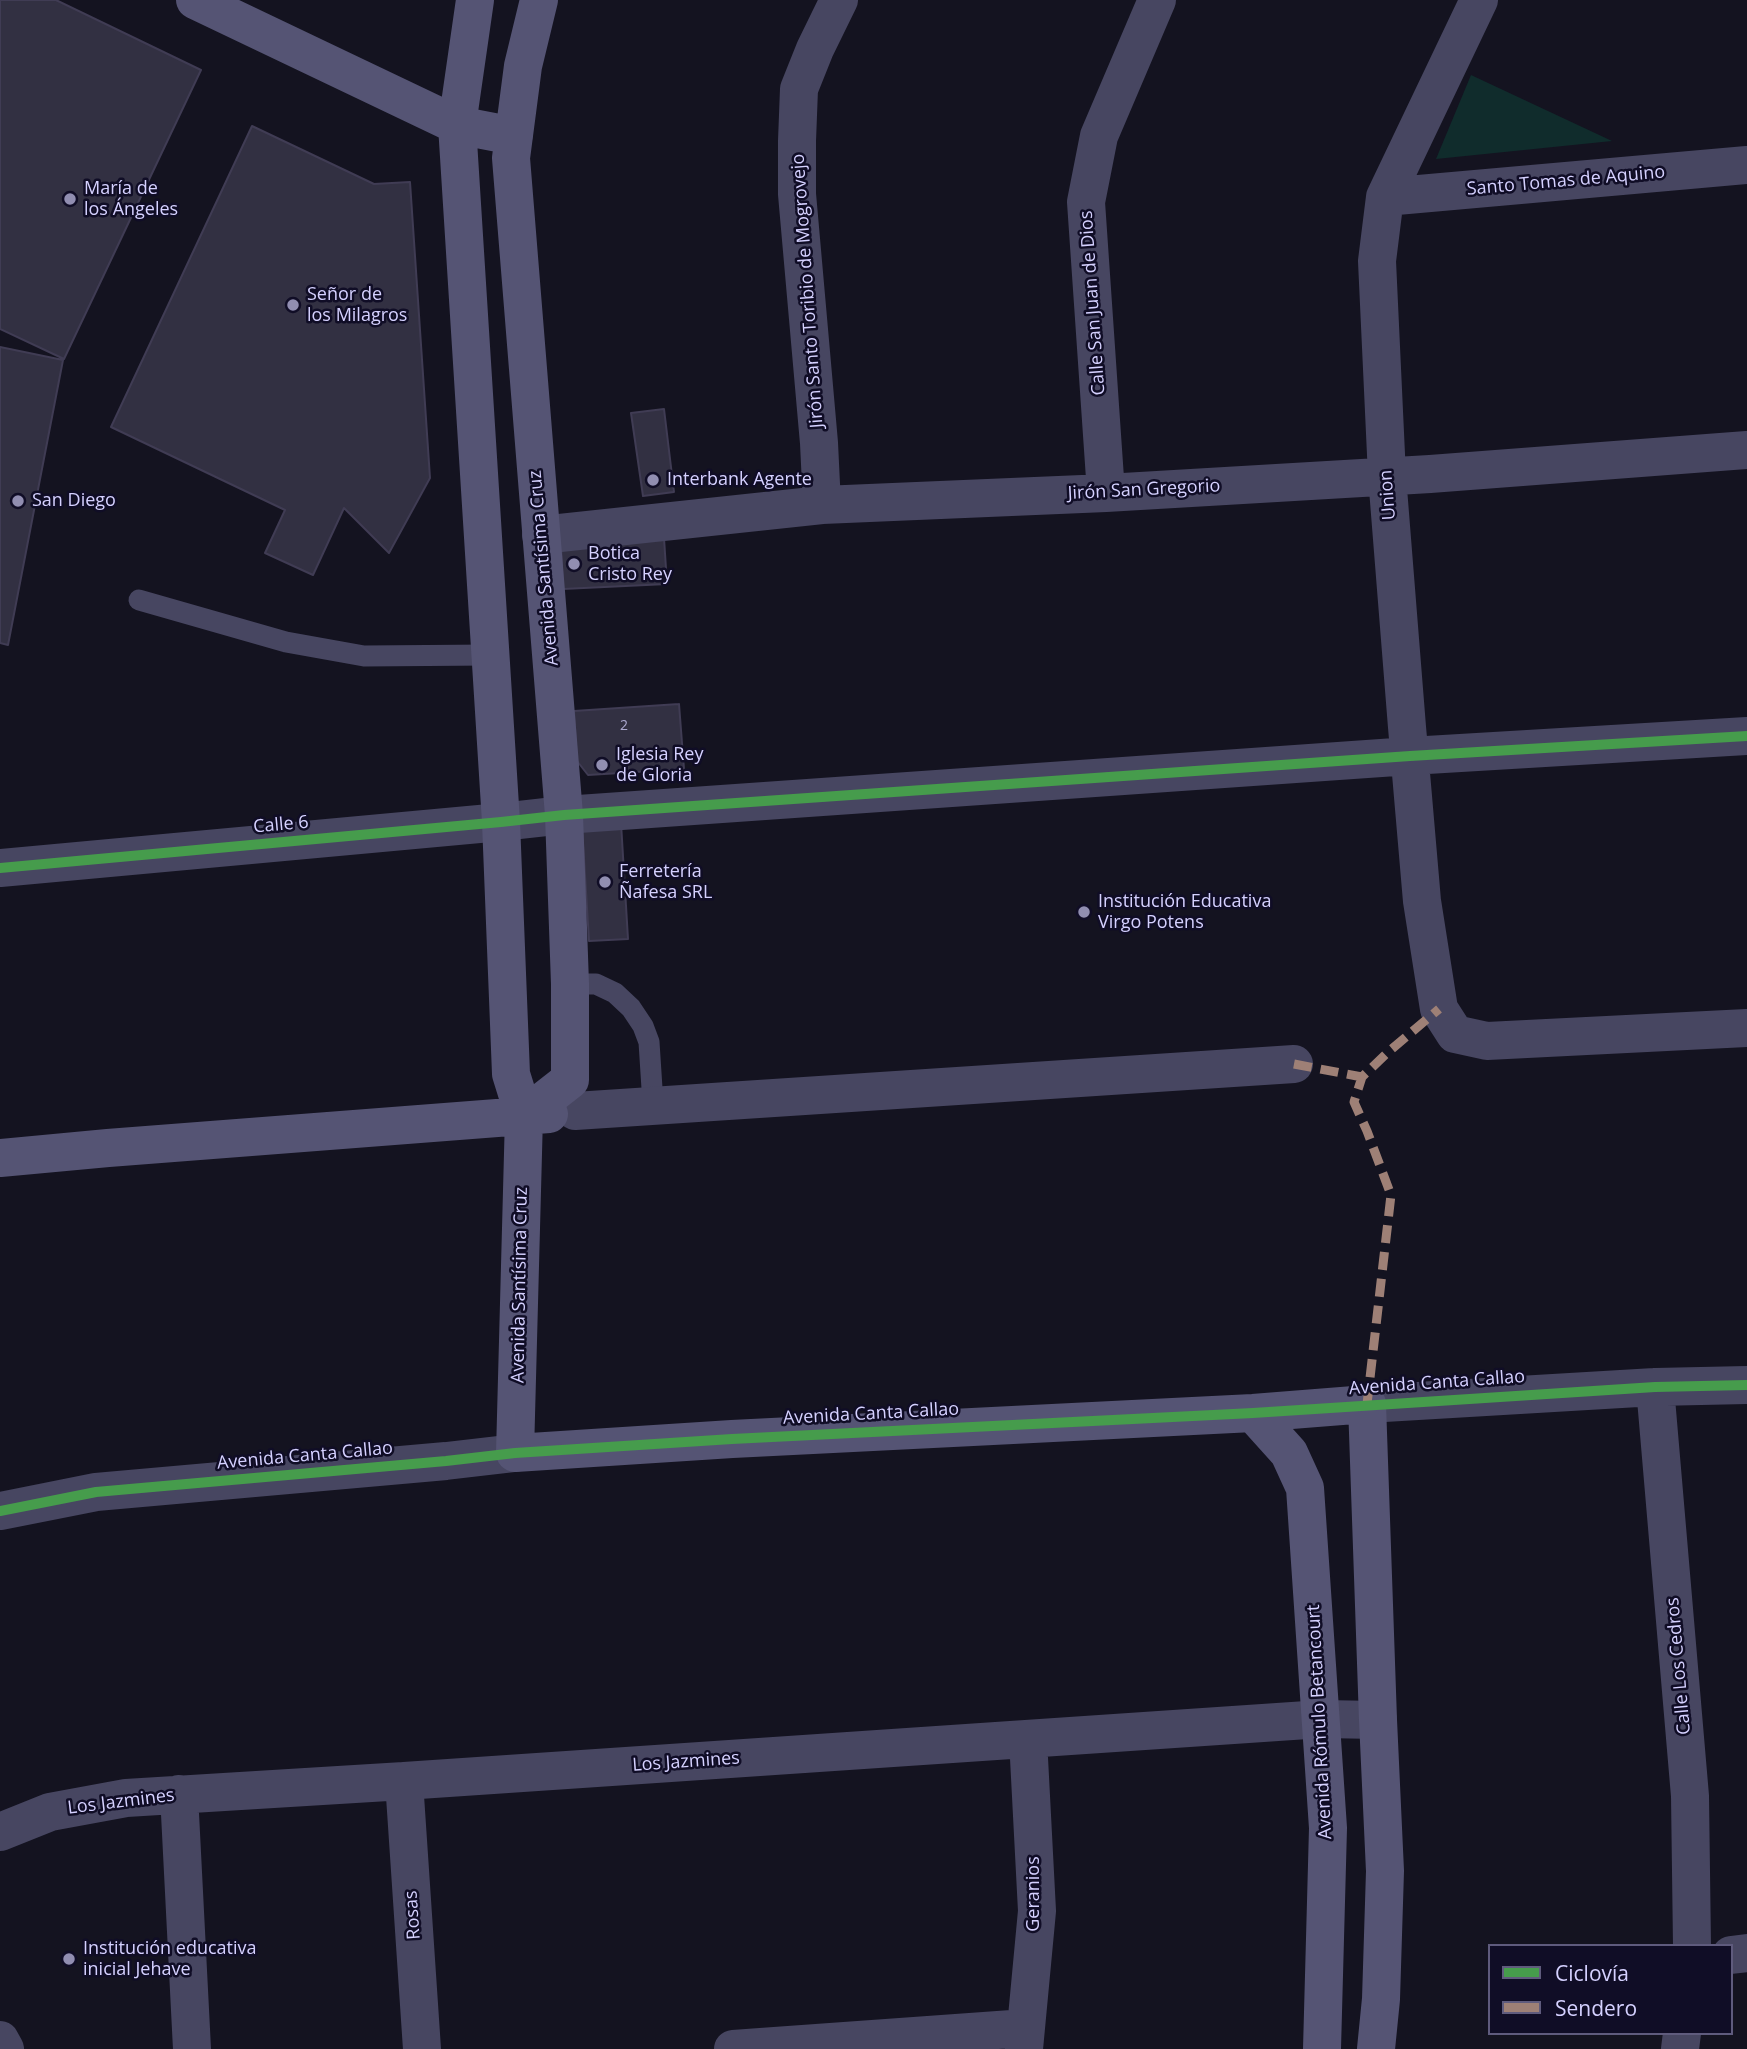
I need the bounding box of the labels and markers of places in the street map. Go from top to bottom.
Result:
place label: María de los Ángeles [84,178,178,220]
marker: María de los Ángeles [62,191,78,207]
place label: Señor de los Milagros [307,284,407,326]
marker: Señor de los Milagros [285,297,301,313]
place label: Interbank Agente [667,469,812,491]
marker: Interbank Agente [645,472,661,488]
place label: San Diego [32,490,116,512]
marker: San Diego [10,493,26,509]
place label: Botica Cristo Rey [588,543,672,586]
marker: Botica Cristo Rey [566,556,582,572]
place label: Iglesia Rey de Gloria [616,744,703,786]
marker: Iglesia Rey de Gloria [594,757,610,773]
place label: Ferretería Ñafesa SRL [619,861,712,903]
marker: Ferretería Ñafesa SRL [597,874,613,890]
place label: Institución Educativa Virgo Potens [1098,891,1271,934]
marker: Institución Educativa Virgo Potens [1076,904,1092,920]
place label: Institución educativa inicial Jehave [83,1938,257,1980]
marker: Institución educativa inicial Jehave [61,1951,77,1967]

